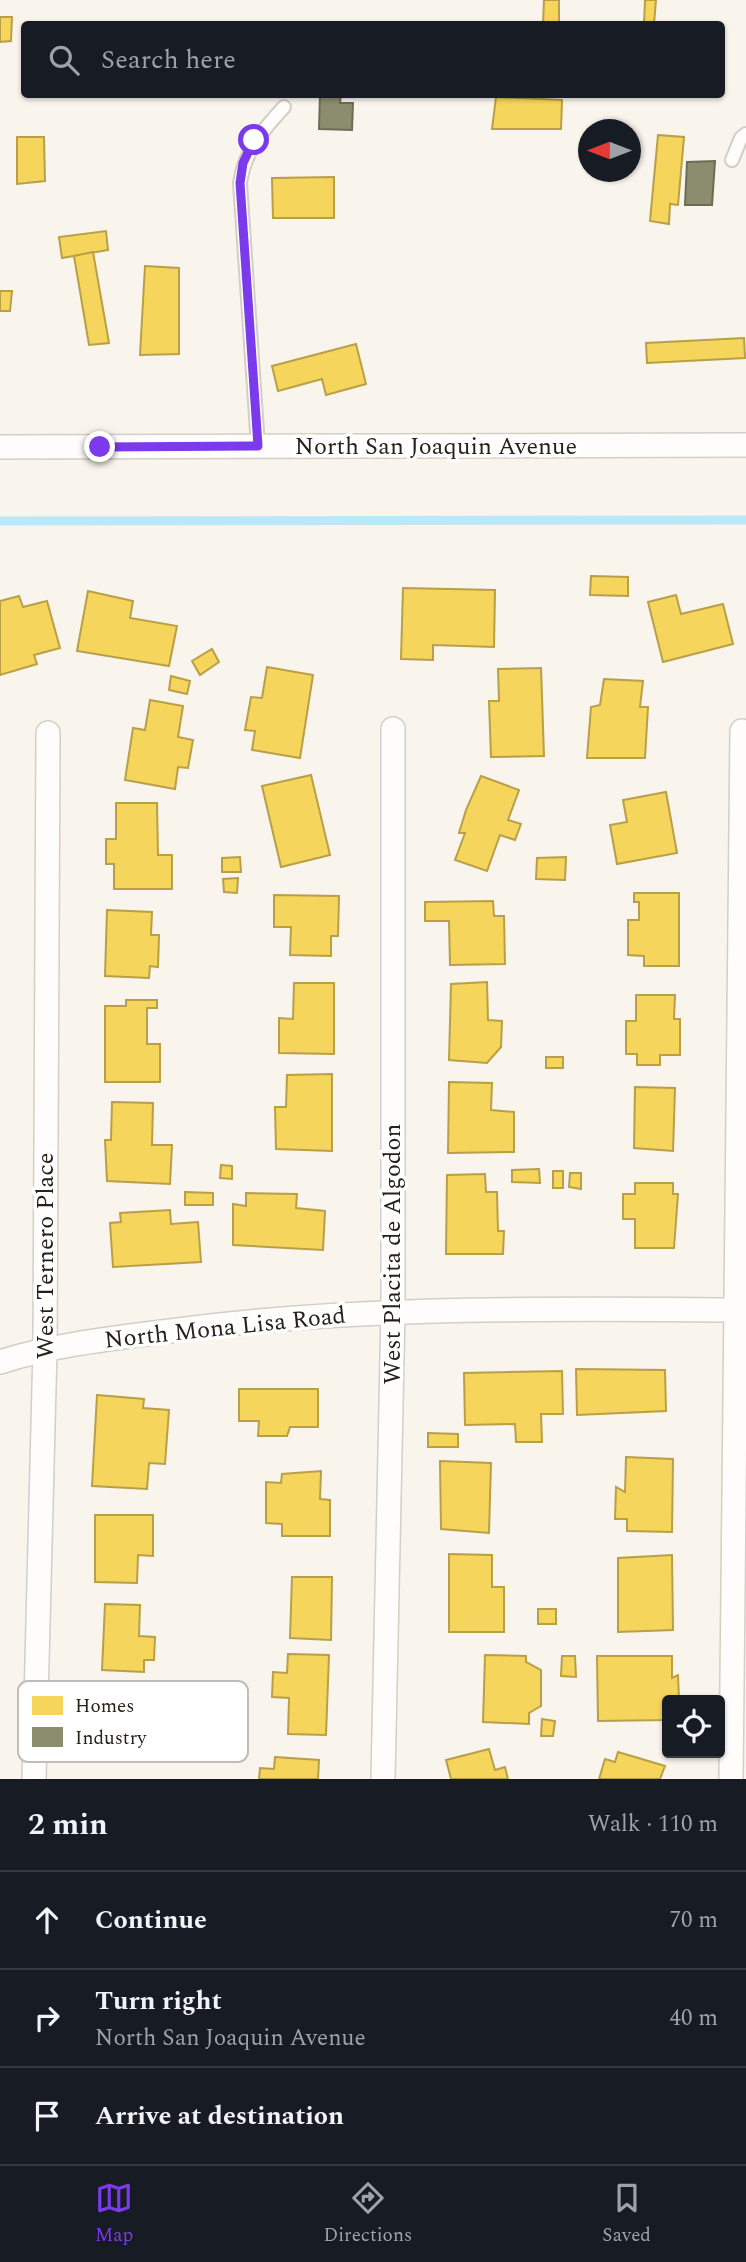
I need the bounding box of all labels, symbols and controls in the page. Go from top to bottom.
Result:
search box [21,21,725,98]
text: Search here [101,40,236,80]
icon: search [45,41,83,79]
north arrow [578,119,641,182]
route start [238,124,269,155]
street label: North San Joaquin Avenue [295,429,577,465]
route end [84,431,115,462]
street label: West Placita de Algodon [375,1124,411,1384]
street label: West Ternero Place [28,1153,64,1359]
street label: North Mona Lisa Road [103,1297,348,1359]
legend [18,1681,248,1762]
text: Homes [75,1692,134,1721]
map controls [662,1695,725,1758]
button: locate [662,1695,725,1758]
text: Industry [75,1724,147,1753]
text: 2 min [28,1802,108,1848]
text: Walk · 110 m [588,1807,718,1842]
text: Continue [95,1900,207,1940]
icon: ahead [28,1901,66,1939]
text: 70 m [669,1903,718,1938]
text: Turn right [95,1981,222,2021]
icon: right [28,1999,66,2037]
text: 40 m [669,2001,718,2036]
text: North San Joaquin Avenue [95,2021,366,2056]
text: Arrive at destination [95,2096,344,2136]
icon: arrive [28,2097,66,2135]
tab: Map [95,2179,133,2250]
tab: Directions [323,2179,412,2250]
tab: Saved [602,2179,651,2250]

